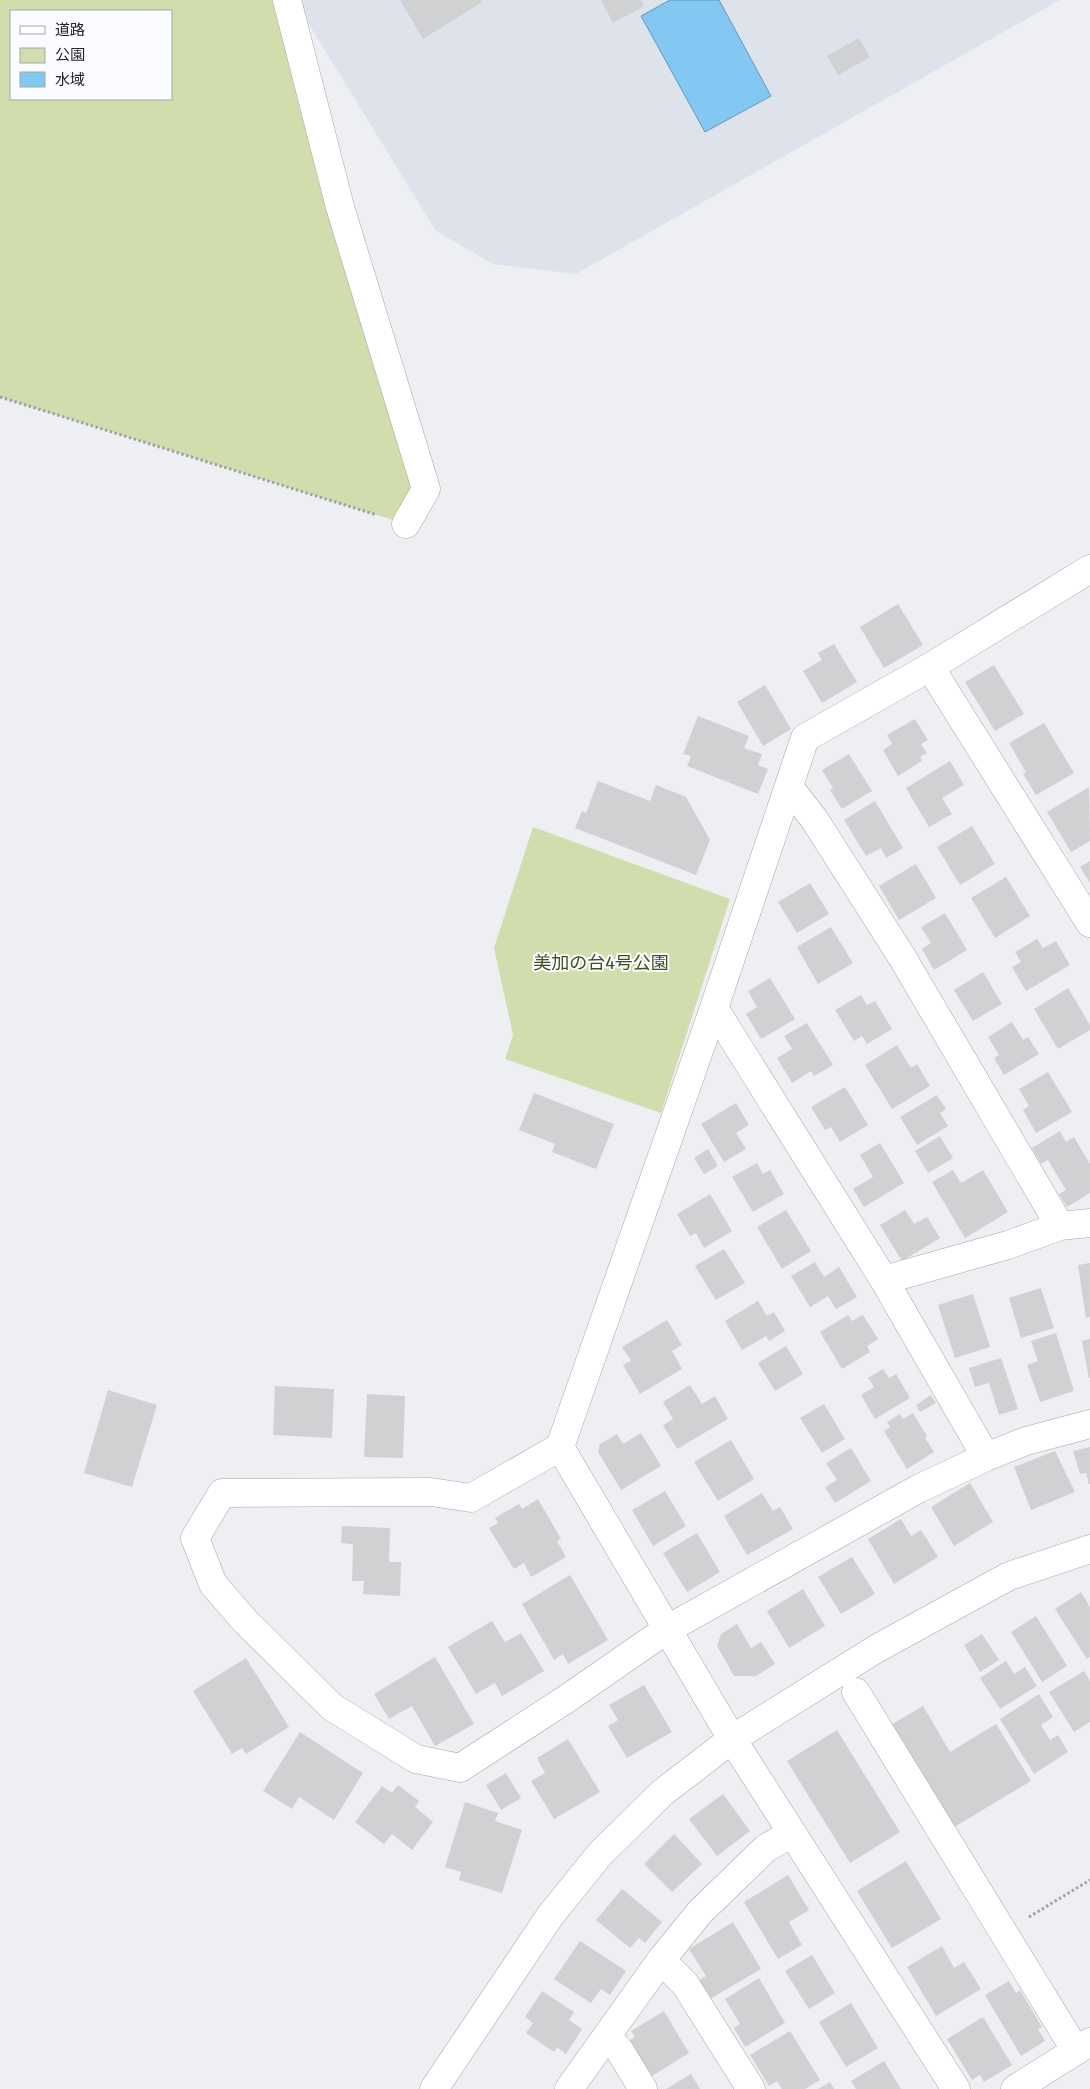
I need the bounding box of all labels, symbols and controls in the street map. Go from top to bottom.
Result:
legend [10,10,172,100]
text: 道路 [55,21,85,39]
text: 公園 [55,46,85,64]
text: 水域 [55,71,85,89]
park label: 美加の台4号公園 [533,952,669,974]

